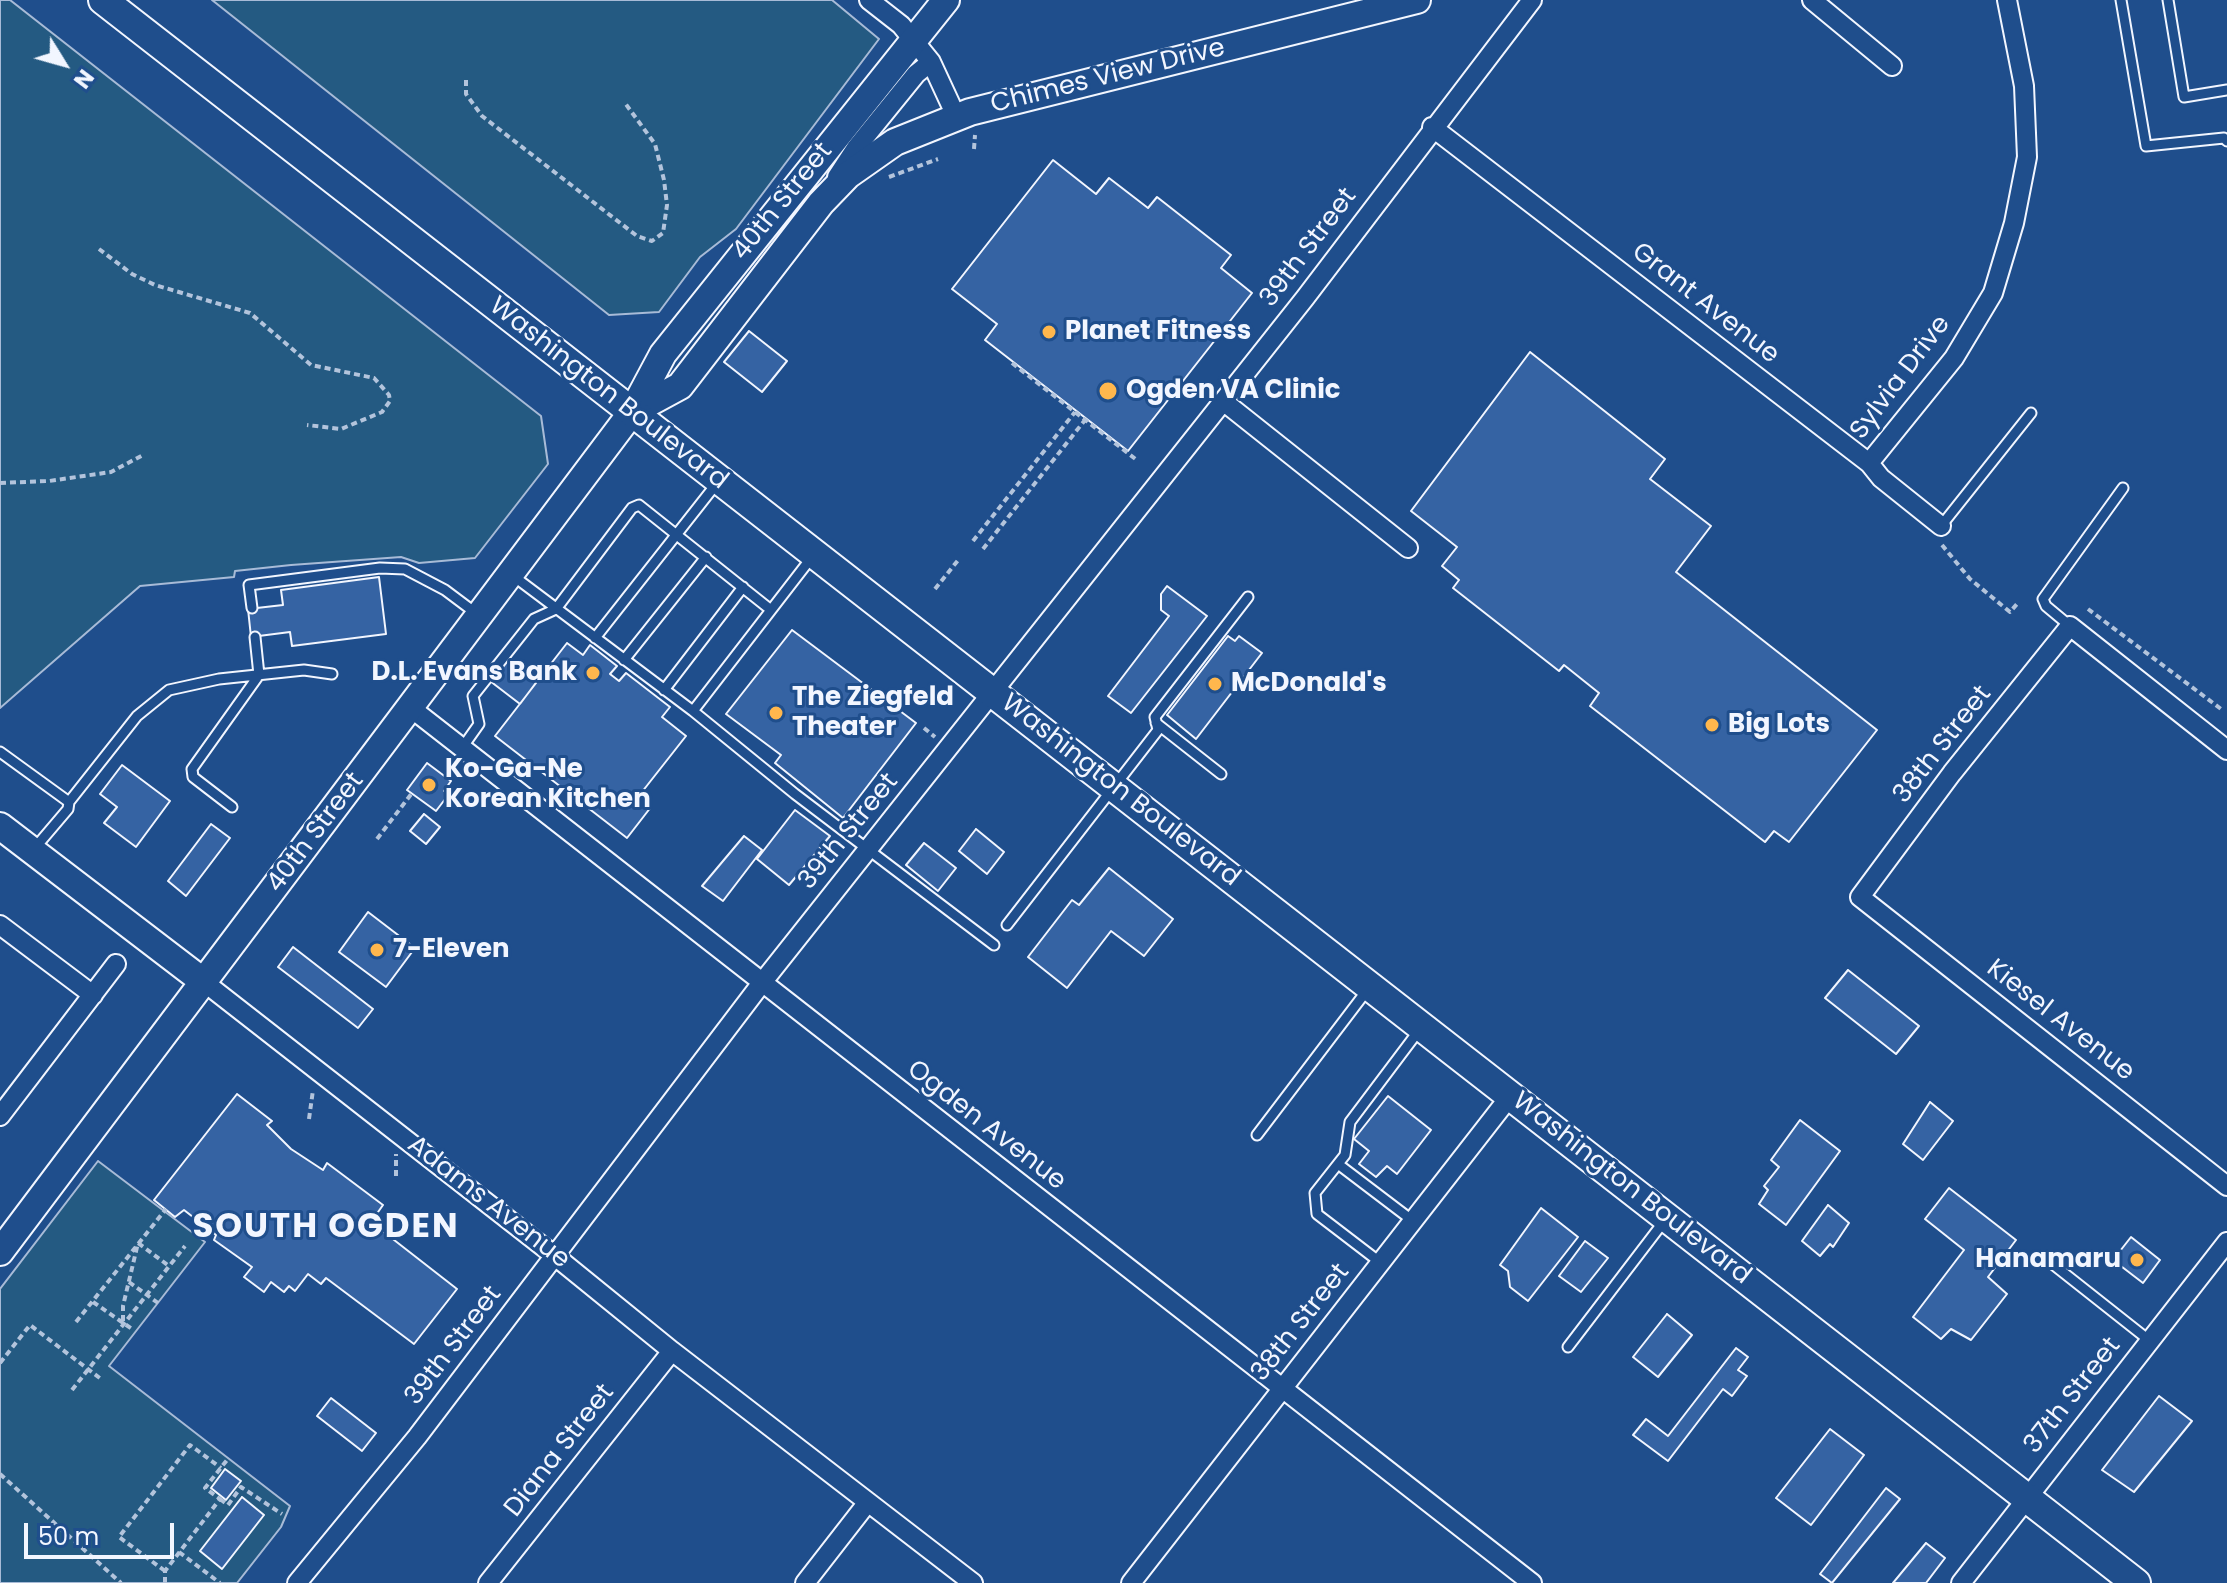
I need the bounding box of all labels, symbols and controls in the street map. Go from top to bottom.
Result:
north arrow [24,24,104,104]
street label: Chimes View Drive [988,33,1228,121]
text: N [66,63,101,95]
street label: 40th Street [726,137,840,267]
street label: 39th Street [1254,182,1364,314]
street label: Grant Avenue [1625,237,1785,371]
street label: Washington Boulevard [482,291,734,497]
street label: Sylvia Drive [1844,310,1958,446]
place label: Planet Fitness [1065,316,1251,348]
marker: Planet Fitness [1040,323,1058,341]
place label: Ogden VA Clinic [1126,375,1341,407]
marker: Ogden VA Clinic [1097,380,1119,402]
place label: D.L. Evans Bank [372,657,577,689]
marker: D.L. Evans Bank [584,664,602,682]
place label: McDonald's [1231,668,1387,700]
marker: McDonald's [1206,675,1224,693]
street label: 38th Street [1887,680,1999,810]
place label: The Ziegfeld Theater [792,682,954,744]
street label: Washington Boulevard [994,688,1246,894]
marker: The Ziegfeld Theater [767,704,785,722]
place label: Big Lots [1728,709,1830,741]
marker: Big Lots [1703,716,1721,734]
place label: Ko-Ga-Ne Korean Kitchen [445,754,651,816]
street label: 40th Street [261,767,371,899]
street label: 39th Street [793,767,905,897]
marker: Ko-Ga-Ne Korean Kitchen [420,776,438,794]
place label: 7-Eleven [393,934,510,966]
marker: 7-Eleven [368,941,386,959]
street label: Kiesel Avenue [1980,954,2140,1088]
street label: Ogden Avenue [900,1054,1072,1198]
street label: Washington Boulevard [1505,1086,1757,1292]
street label: Adams Avenue [401,1130,575,1276]
district label: SOUTH OGDEN [192,1208,460,1248]
place label: Hanamaru [1975,1244,2121,1276]
marker: Hanamaru [2128,1251,2146,1269]
street label: 38th Street [1245,1258,1357,1388]
street label: 39th Street [399,1280,509,1412]
street label: 37th Street [2018,1332,2128,1460]
street label: Diana Street [499,1378,621,1524]
scale bar [28,1507,178,1557]
text: 50 m [38,1520,99,1553]

